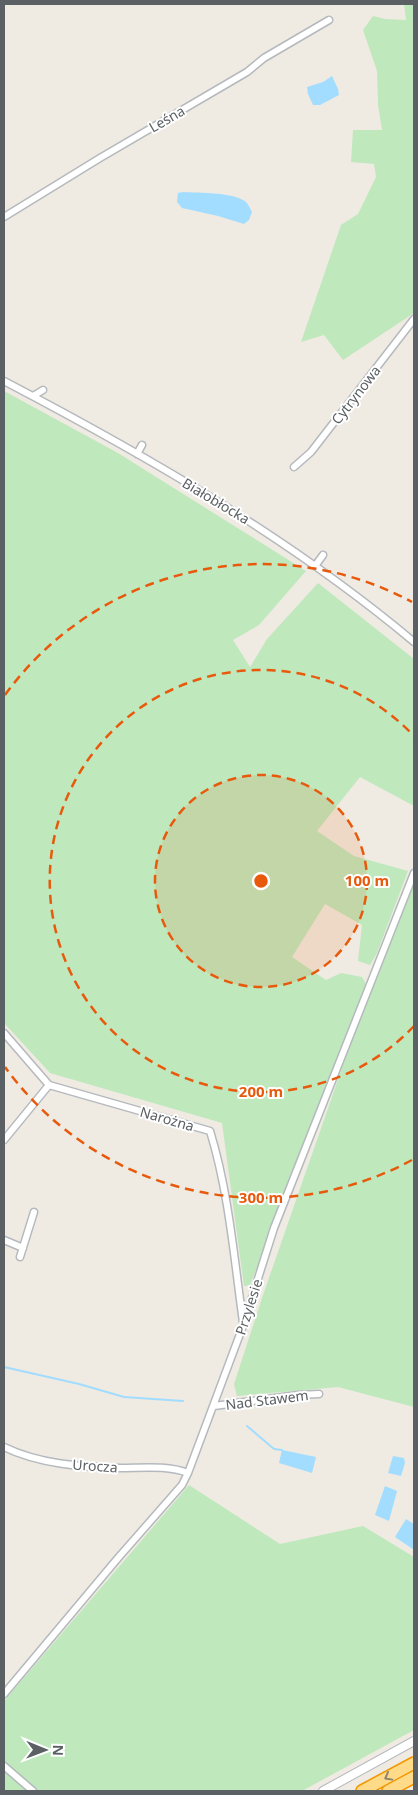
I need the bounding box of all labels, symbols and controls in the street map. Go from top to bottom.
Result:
street label: Leśna [145,101,188,136]
street label: Cytrynowa [327,361,385,428]
street label: Białobłocka [179,473,253,528]
text: 100 m [345,870,389,890]
centre of rings [252,872,270,890]
text: 200 m [239,1081,283,1101]
street label: Narożna [138,1102,196,1135]
text: 300 m [239,1187,283,1207]
street label: Przylesie [231,1276,267,1337]
street label: Nad Stawem [224,1385,309,1414]
street label: Urocza [72,1454,118,1477]
north arrow [20,1725,70,1775]
text: N [49,1744,68,1756]
one-way arrow [384,1771,393,1781]

